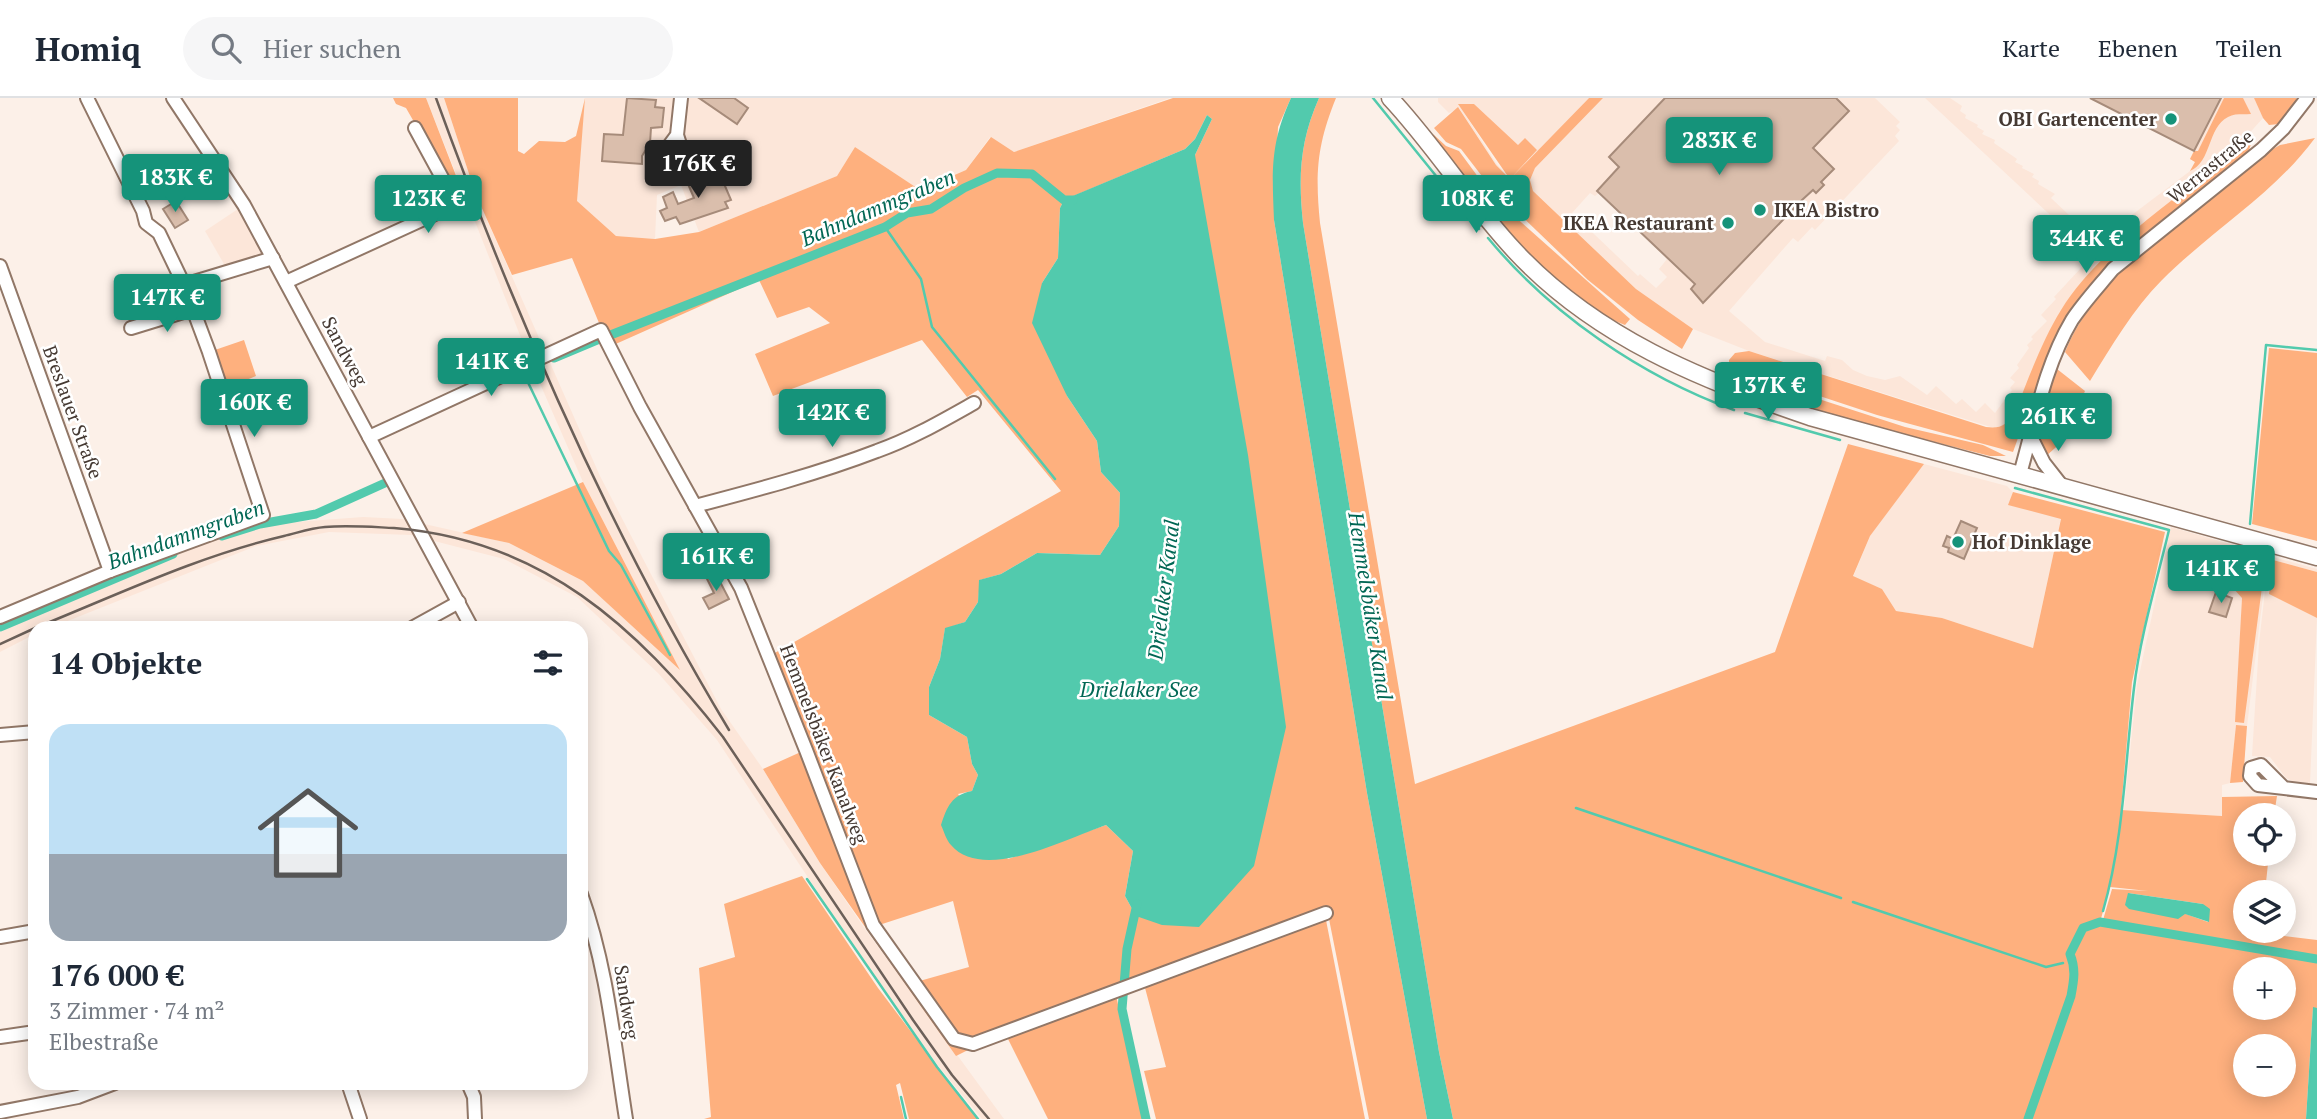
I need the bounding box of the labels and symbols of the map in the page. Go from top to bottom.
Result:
place label: OBI Gartencenter [1999,106,2158,131]
marker: OBI Gartencenter [2163,111,2179,127]
pin: 283K € [1662,118,1776,177]
street label: Werrastraße [2161,123,2258,208]
pin: 176K € [641,140,755,200]
pin: 183K € [118,155,232,214]
water label: Bahndammgraben [795,162,959,253]
pin: 123K € [371,176,485,235]
pin: 108K € [1419,176,1533,235]
place label: IKEA Bistro [1774,197,1879,222]
marker: IKEA Bistro [1752,202,1768,218]
place label: IKEA Restaurant [1563,210,1714,235]
marker: IKEA Restaurant [1720,215,1736,231]
pin: 344K € [2029,216,2143,275]
pin: 147K € [110,274,224,334]
street label: Sandweg [317,312,375,391]
pin: 141K € [434,338,548,398]
street label: Breslauer Straße [38,342,109,482]
pin: 137K € [1711,362,1825,422]
pin: 160K € [197,380,311,439]
pin: 142K € [775,390,889,449]
pin: 261K € [2001,394,2115,453]
water label: Bahndammgraben [103,493,268,576]
water label: Hemmelsbäker Kanal [1342,509,1400,702]
water label: Drielaker Kanal [1140,518,1186,663]
place label: Hof Dinklage [1972,529,2092,554]
pin: 161K € [659,533,773,593]
marker: Hof Dinklage [1950,534,1966,550]
pin: 141K € [2164,546,2278,605]
street label: Hemmelsbäker Kanalweg [775,640,875,848]
water label: Drielaker See [1079,675,1199,703]
street label: Sandweg [609,963,646,1042]

